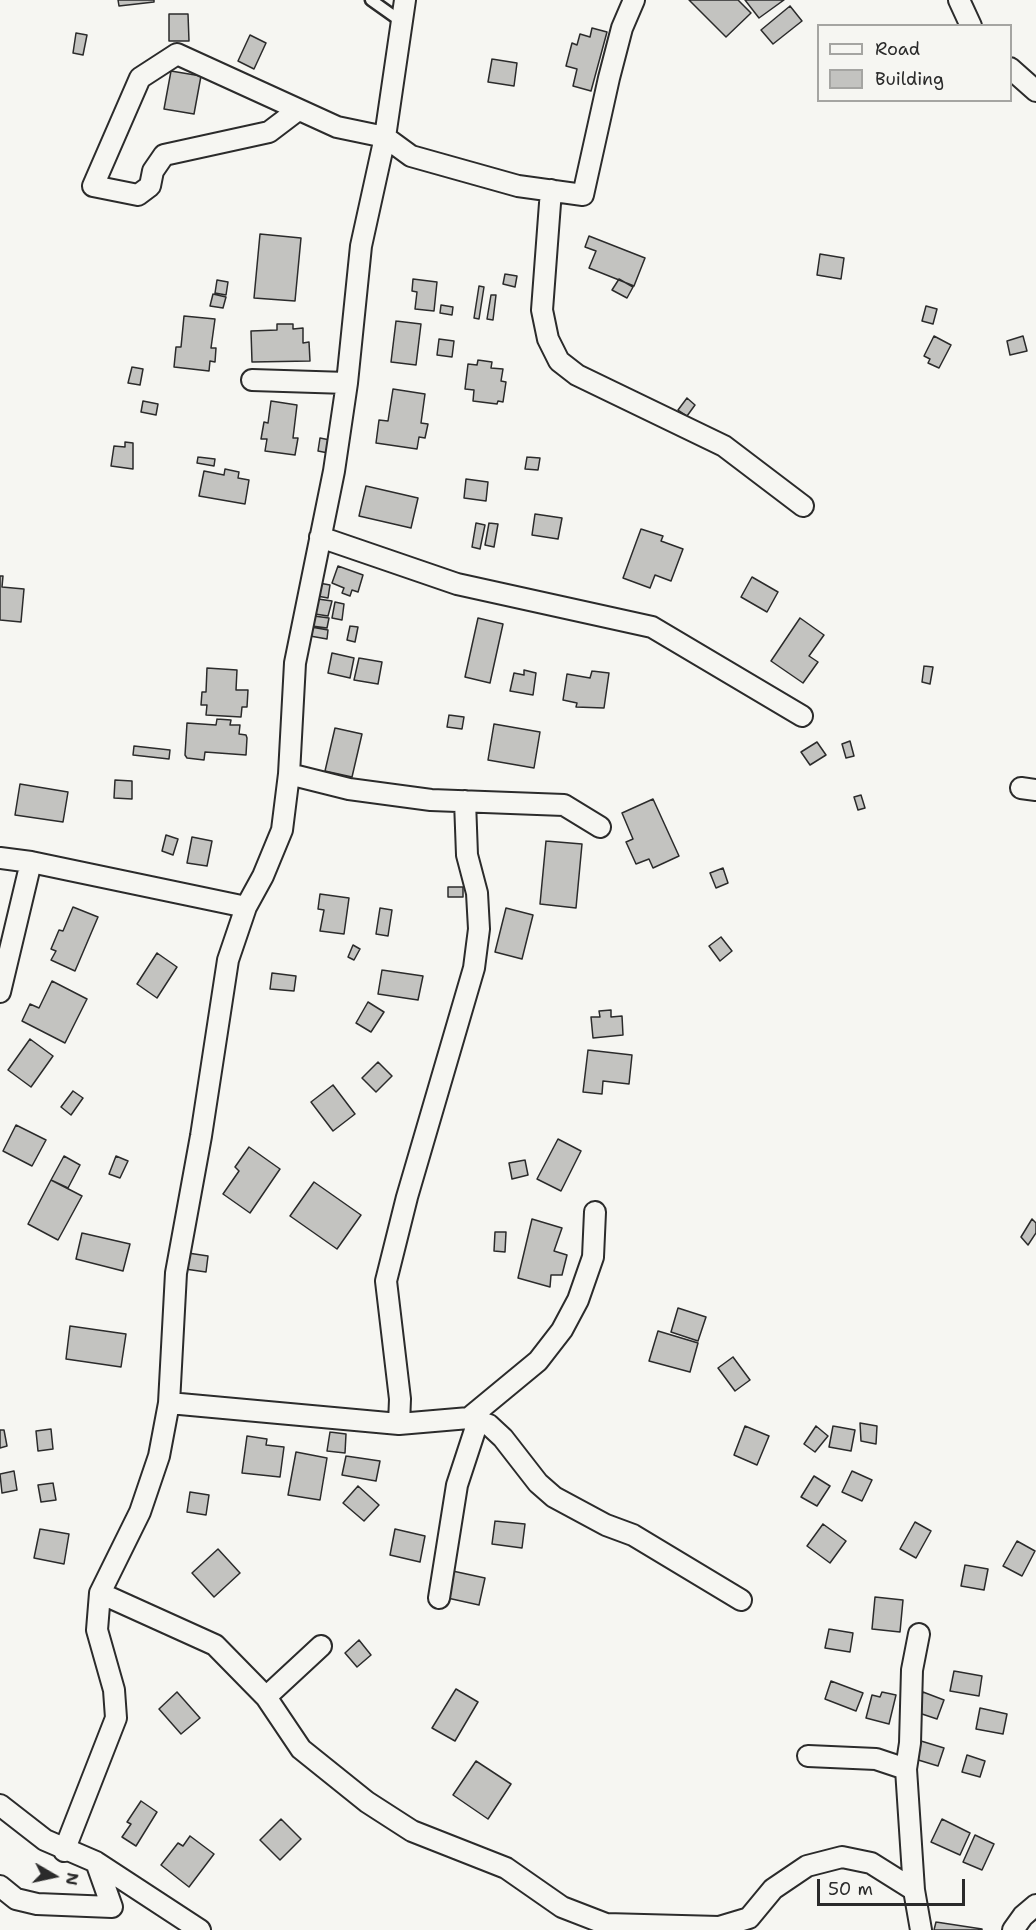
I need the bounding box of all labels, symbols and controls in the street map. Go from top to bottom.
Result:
legend [817,24,1012,102]
text: Road [875,37,920,61]
text: Building [875,67,944,91]
north arrow [24,1846,84,1906]
scale bar [820,1867,968,1905]
text: N [61,1871,84,1887]
text: 50 m [828,1877,873,1901]

